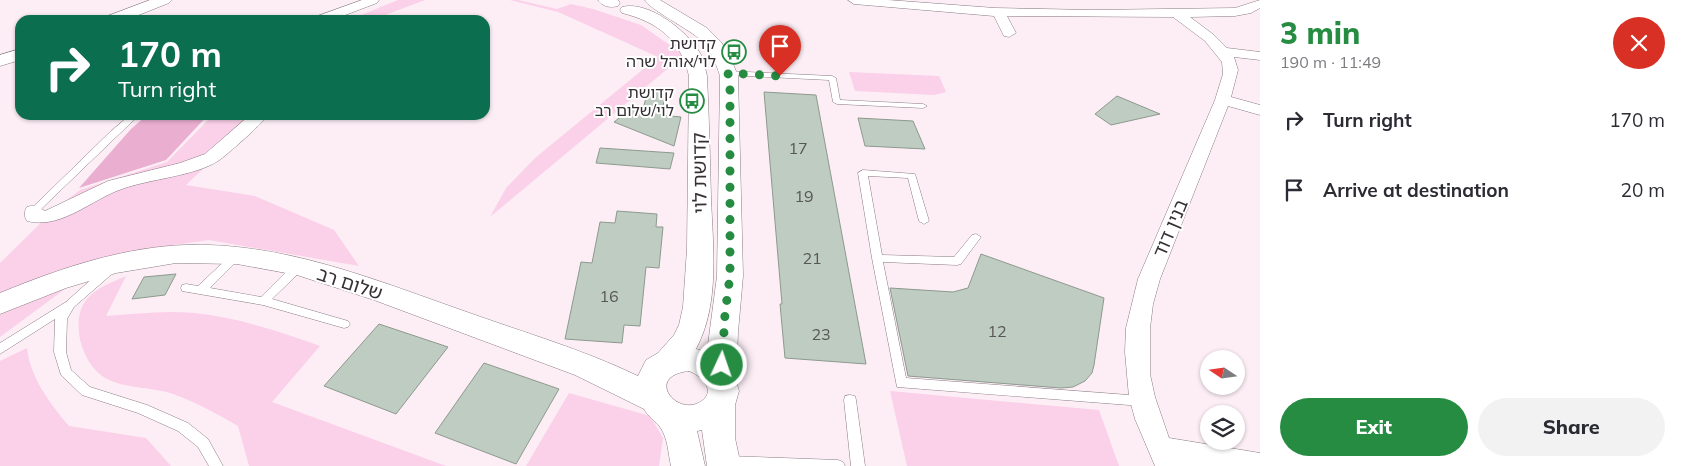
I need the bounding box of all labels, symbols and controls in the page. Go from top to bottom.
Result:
text: 3 min [1280,14,1360,52]
button: close [1613,17,1665,69]
pin [759,25,801,76]
text: 170 m [118,32,222,76]
icon: arrive [766,32,794,60]
place label: קדושת לוי/אוהל שרה [626,33,716,71]
icon: right [35,35,100,100]
bus stop icon: קדושת לוי/אוהל שרה [721,39,747,65]
text: 190 m · 11:49 [1280,52,1381,72]
text: Turn right [118,75,216,103]
place label: קדושת לוי/שלום רב [595,82,674,120]
bus stop icon: קדושת לוי/שלום רב [679,88,705,114]
icon: right [1280,106,1308,134]
text: Turn right [1323,108,1412,132]
text: 170 m [1609,108,1665,132]
street label: קדושת לוי [686,132,712,214]
house number: 17 [788,138,808,158]
icon: arrive [1280,176,1308,204]
text: Arrive at destination [1323,178,1509,202]
text: 20 m [1621,178,1665,202]
house number: 19 [794,186,814,206]
street label: בנין דוד [1147,195,1193,261]
house number: 21 [802,248,822,268]
street label: שלום רב [314,261,386,305]
house number: 16 [599,286,619,306]
house number: 12 [987,321,1007,341]
house number: 23 [811,324,831,344]
position arrow [695,338,747,390]
north arrow [1200,350,1245,395]
map controls [1200,350,1245,450]
button: Exit [1280,398,1468,456]
button: Share [1478,398,1665,456]
button: layers [1200,405,1245,450]

